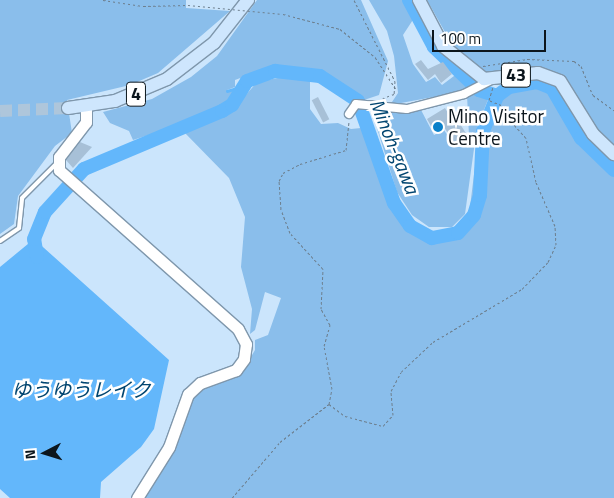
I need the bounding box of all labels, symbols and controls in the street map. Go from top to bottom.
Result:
scale bar [434,20,548,52]
text: 100 m [440,27,481,50]
road number: 43 [500,60,532,90]
road number: 4 [125,78,147,110]
water label: Minoh-gawa [365,95,425,197]
place label: Mino Visitor Centre [448,105,544,149]
marker: Mino Visitor Centre [432,121,444,133]
water label: ゆうゆうレイク [11,377,151,401]
north arrow [20,428,70,478]
text: N [19,449,40,460]

